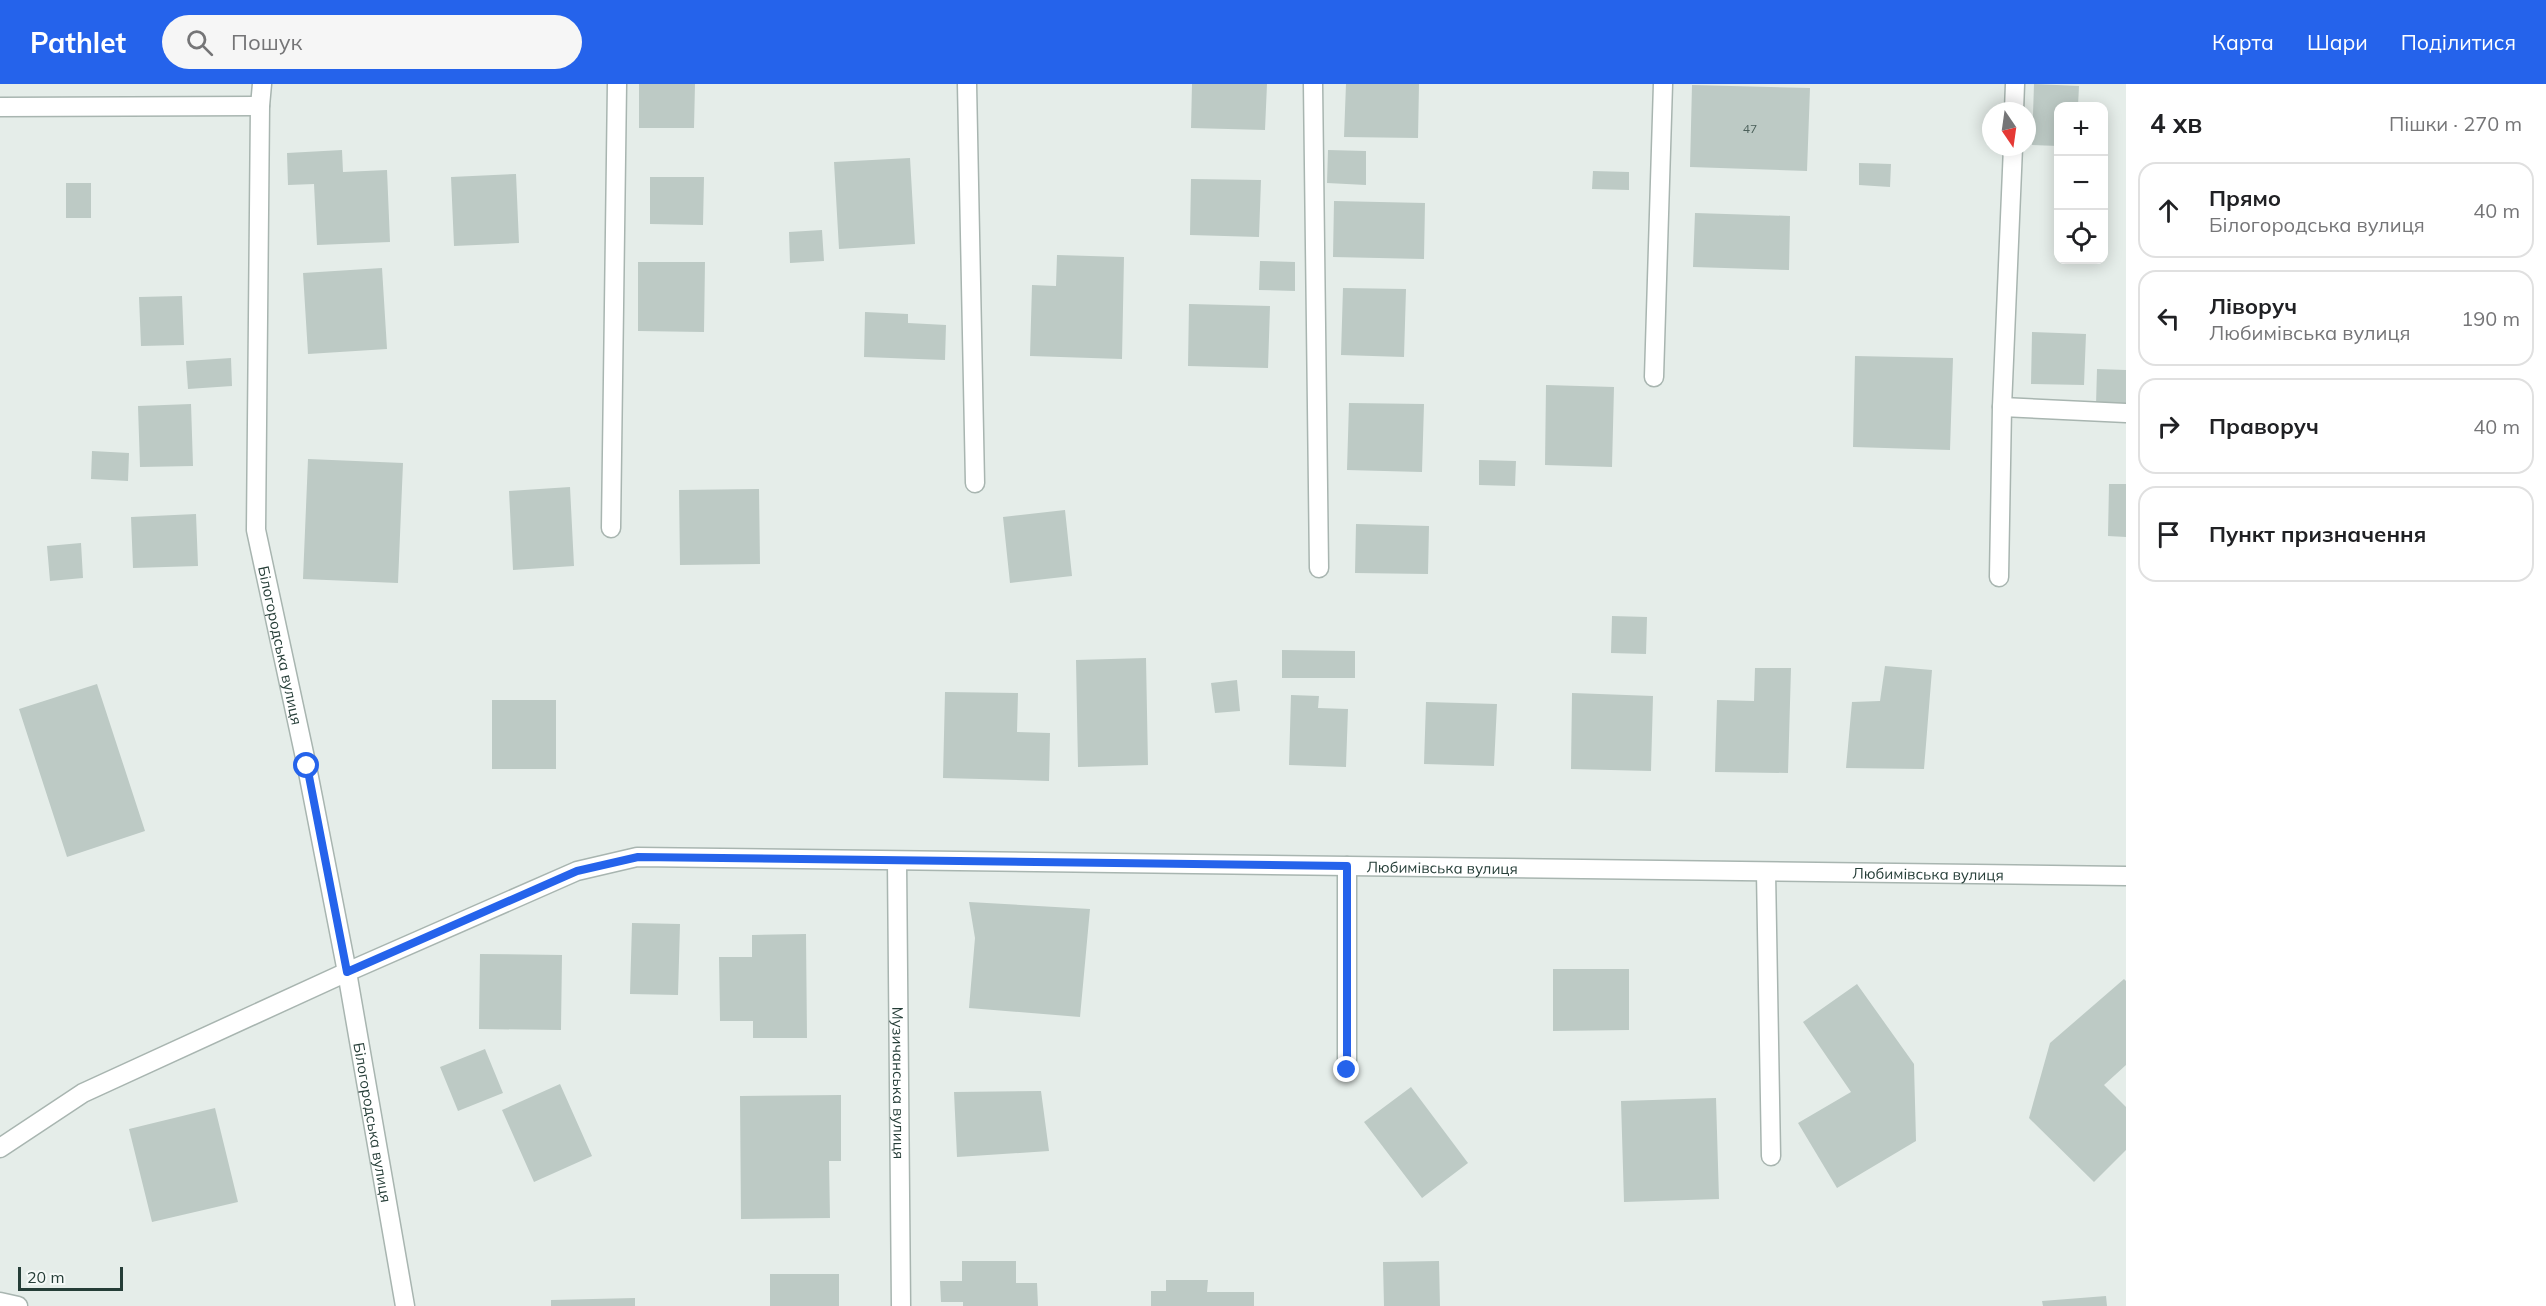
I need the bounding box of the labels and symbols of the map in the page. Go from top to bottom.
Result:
north arrow [1982,102,2036,156]
house number: 47 [1743,121,1757,136]
street label: Білогородська вулиця [254,564,307,726]
route start [293,752,319,778]
street label: Любимівська вулиця [1366,857,1518,878]
street label: Любимівська вулиця [1852,863,2004,884]
street label: Музичанська вулиця [889,1007,909,1159]
street label: Білогородська вулиця [350,1041,396,1204]
route end [1333,1056,1359,1082]
scale bar [18,1264,123,1292]

